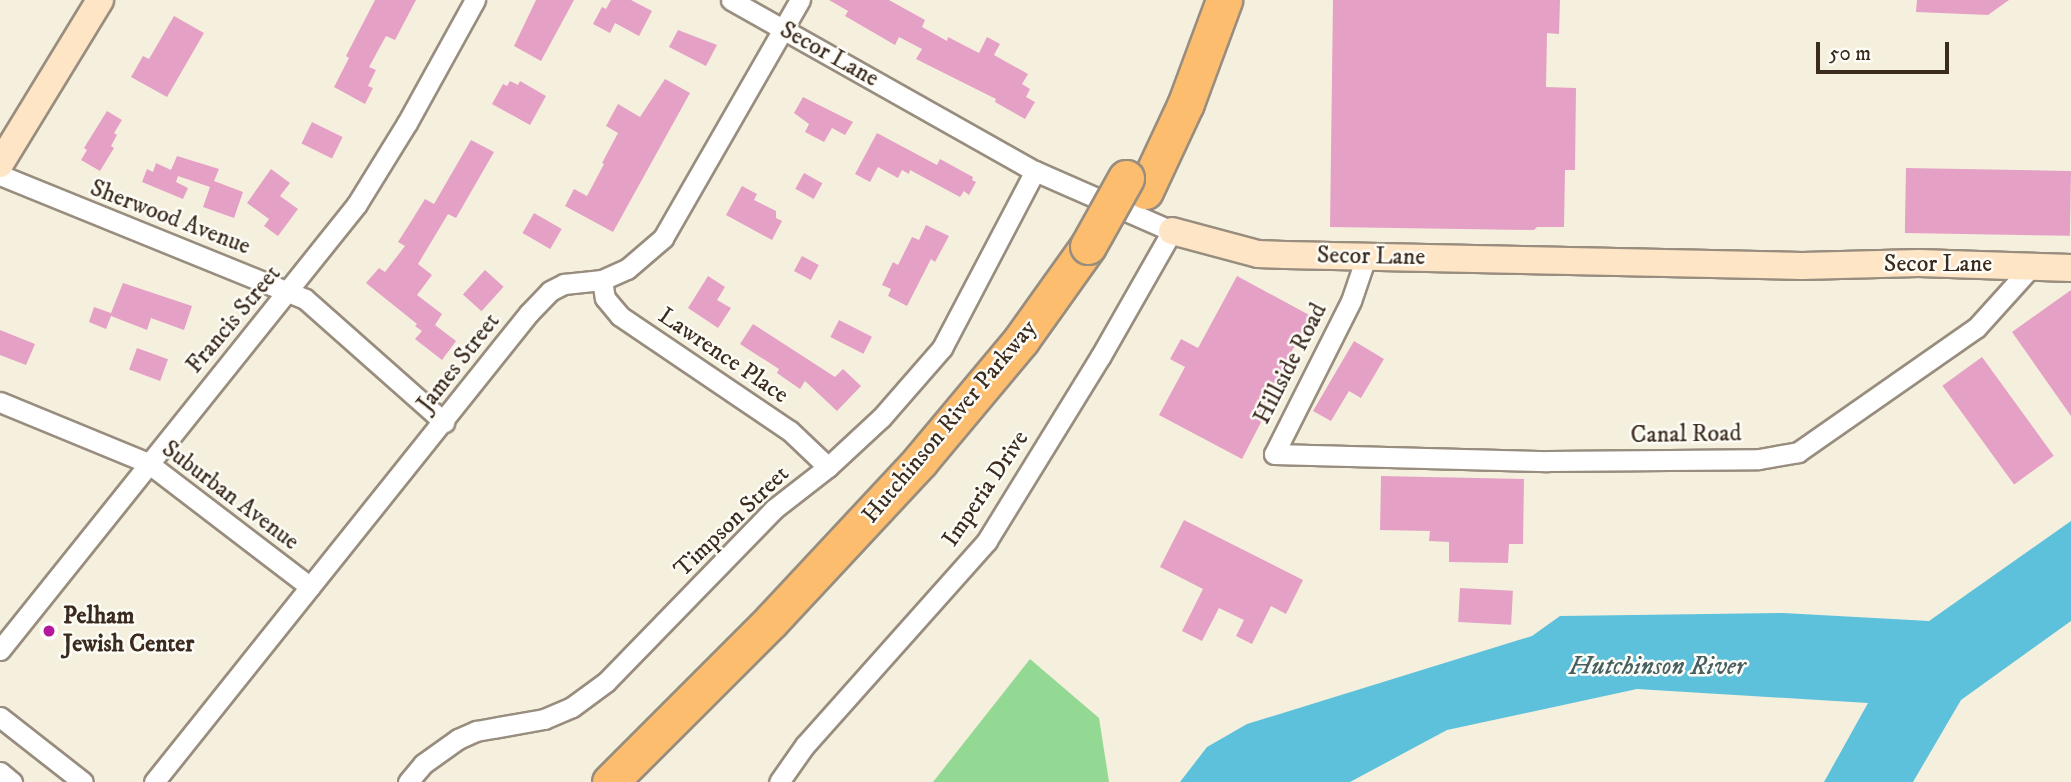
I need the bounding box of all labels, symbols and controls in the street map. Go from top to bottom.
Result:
street label: Secor Lane [775,16,883,94]
scale bar [1819,28,1952,72]
text: 50 m [1829,41,1871,67]
street label: Sherwood Avenue [86,174,254,262]
street label: Secor Lane [1317,242,1425,272]
street label: Secor Lane [1884,251,1992,279]
street label: Francis Street [181,260,287,380]
street label: Hillside Road [1248,299,1334,429]
street label: Lawrence Place [652,302,794,410]
street label: James Street [412,308,506,418]
street label: Hutchinson River Parkway [857,315,1043,529]
street label: Canal Road [1630,420,1742,450]
street label: Imperia Drive [937,425,1035,553]
street label: Suburban Avenue [156,435,304,557]
street label: Timpson Street [669,460,795,584]
place label: Pelham Jewish Center [63,603,194,659]
marker: Pelham Jewish Center [41,623,57,639]
water label: Hutchinson River [1569,651,1745,683]

